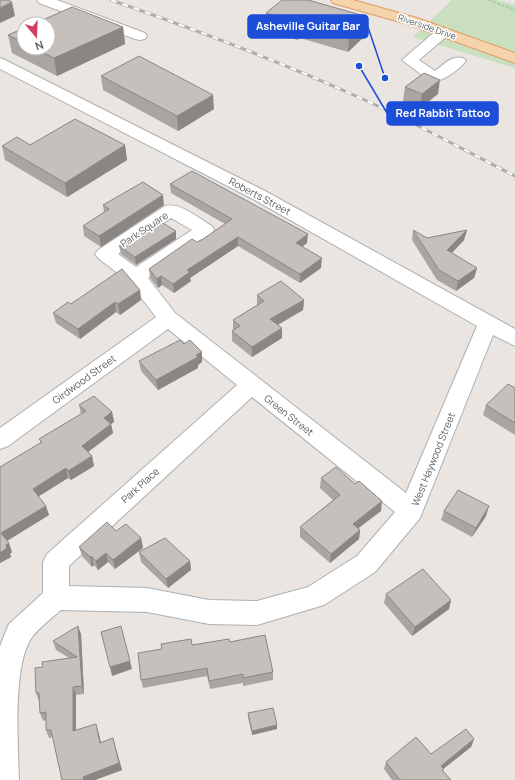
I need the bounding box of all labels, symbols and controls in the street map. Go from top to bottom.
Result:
street label: Riverside Drive [396,10,458,43]
callout: Asheville Guitar Bar [248,15,368,38]
north arrow [16,16,56,56]
text: Asheville Guitar Bar [256,18,361,33]
text: N [33,38,46,54]
callout: Red Rabbit Tattoo [387,102,498,125]
text: Red Rabbit Tattoo [396,105,491,120]
street label: Roberts Street [227,174,293,218]
street label: Park Square [117,208,171,250]
street label: Girdwood Street [49,351,119,407]
street label: Green Street [261,391,317,439]
street label: West Haywood Street [408,410,458,508]
street label: Park Place [118,464,162,506]

